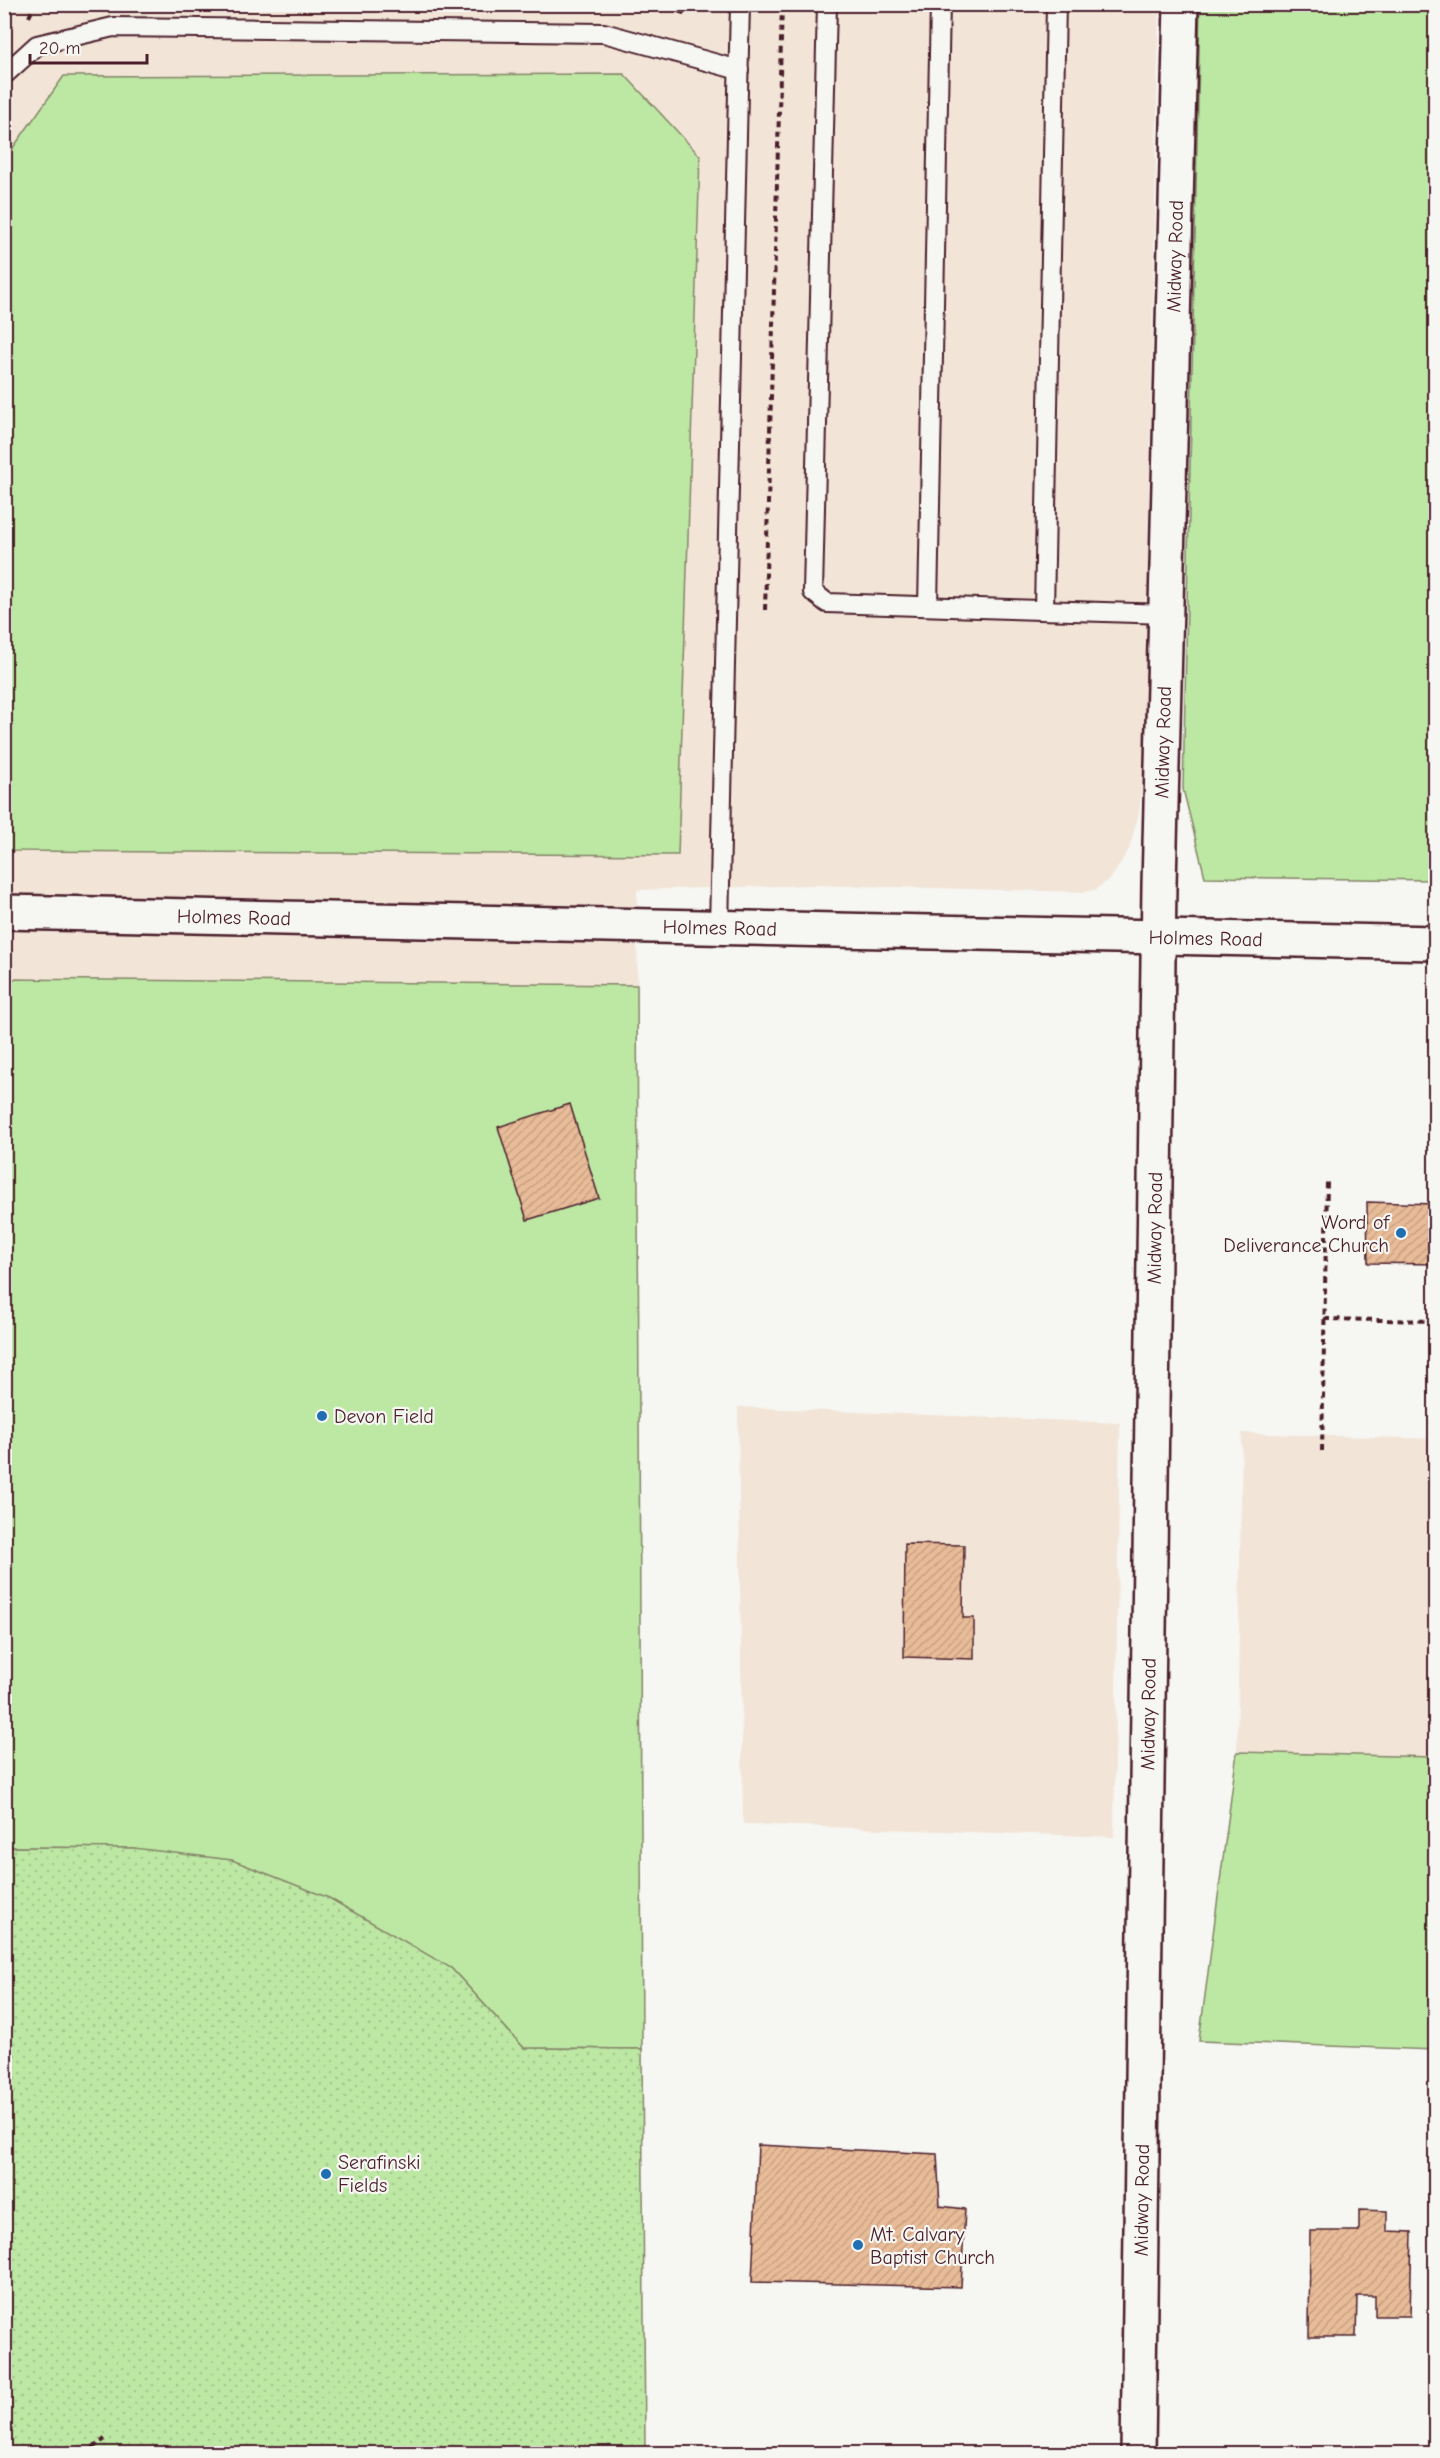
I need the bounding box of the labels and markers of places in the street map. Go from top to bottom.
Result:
place label: Word of Deliverance Church [1223,1211,1390,1257]
marker: Word of Deliverance Church [1394,1226,1408,1240]
place label: Devon Field [334,1405,434,1428]
marker: Devon Field [315,1409,329,1423]
place label: Serafinski Fields [338,2151,421,2197]
marker: Serafinski Fields [319,2167,333,2181]
place label: Mt. Calvary Baptist Church [870,2223,995,2269]
marker: Mt. Calvary Baptist Church [851,2238,865,2252]

